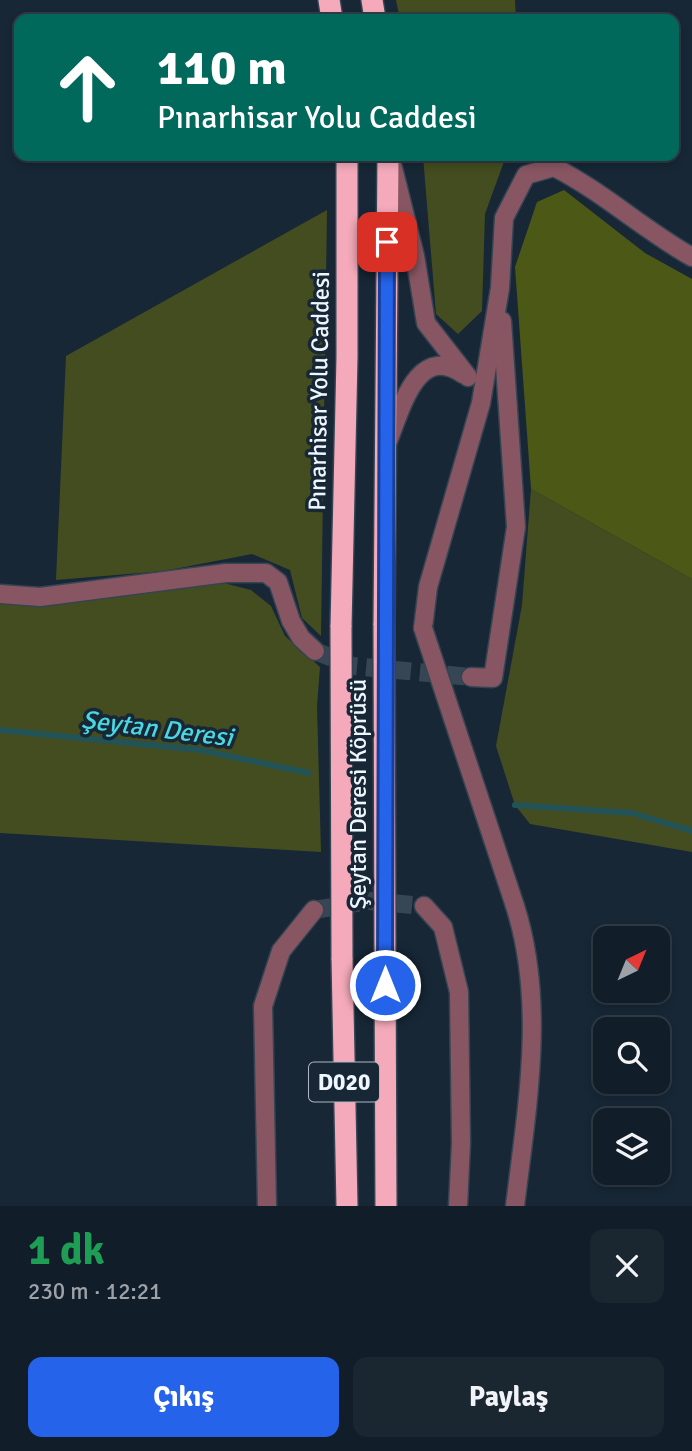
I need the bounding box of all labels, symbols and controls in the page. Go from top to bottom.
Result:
text: 110 m [157,38,287,98]
icon: ahead [42,42,133,133]
text: Pınarhisar Yolu Caddesi [157,98,477,137]
pin [357,212,417,272]
icon: arrive [368,223,406,261]
street label: Pınarhisar Yolu Caddesi [302,271,336,511]
street label: Şeytan Deresi Köprüsü [343,679,373,909]
water label: Şeytan Deresi [80,704,237,755]
north arrow [593,926,670,1003]
map controls [593,926,670,1185]
position arrow [348,948,422,1022]
button: search [593,1017,670,1094]
road number: D020 [309,1063,379,1102]
button: layers [593,1108,670,1185]
text: 1 dk [28,1225,105,1276]
button: close [590,1229,664,1303]
text: 230 m · 12:21 [28,1277,162,1306]
button: Çıkış [28,1357,339,1437]
button: Paylaş [353,1357,664,1437]

